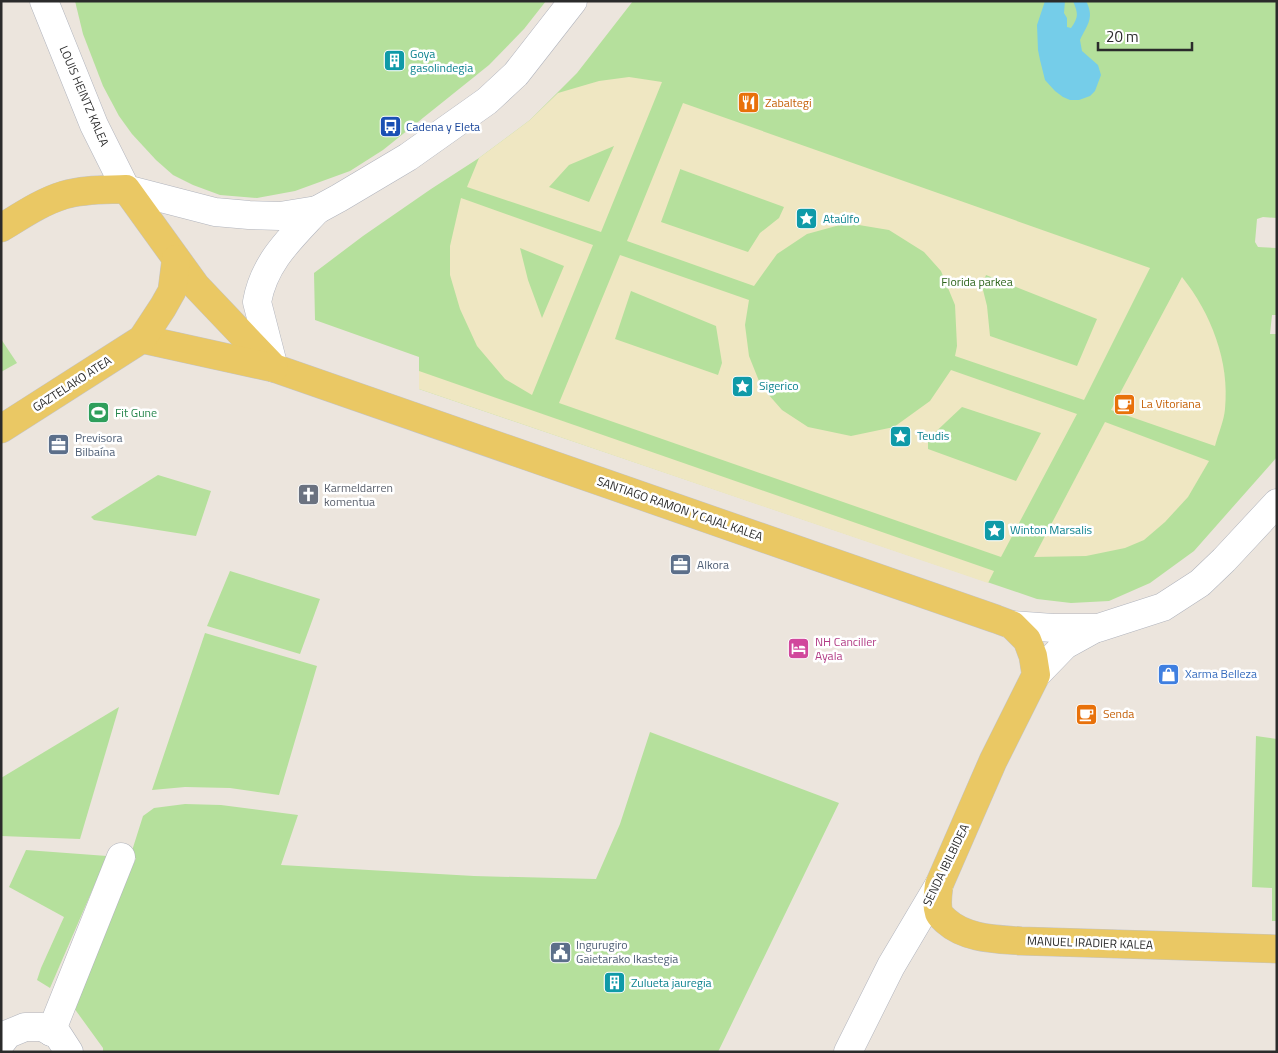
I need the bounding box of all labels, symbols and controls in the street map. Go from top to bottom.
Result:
scale bar [1098,20,1192,52]
text: 20 m [1106,25,1139,48]
street label: LOUIS HEINTZ KALEA [55,42,114,149]
place label: Goya gasolindegia [410,44,473,77]
building icon: Goya gasolindegia [382,49,406,73]
restaurant icon: Zabaltegi [737,91,761,115]
place label: Zabaltegi [765,93,812,112]
bus stop icon: Cadena y Eleta [378,115,402,139]
place label: Cadena y Eleta [406,117,480,136]
place icon: Ataúlfo [795,207,819,231]
place label: Ataúlfo [823,209,860,228]
park label: Florida parkea [941,272,1013,291]
street label: GAZTELAKO ATEA [29,351,115,416]
place icon: Sigerico [731,374,755,398]
place label: Sigerico [759,376,799,395]
cafe icon: La Vitoriana [1113,392,1137,416]
place label: La Vitoriana [1141,394,1201,413]
sports icon: Fit Gune [87,401,111,425]
place label: Fit Gune [115,403,157,422]
place icon: Teudis [889,424,913,448]
place label: Teudis [917,426,950,445]
place label: Previsora Bilbaína [75,428,123,461]
office icon: Previsora Bilbaína [47,433,71,457]
street label: SANTIAGO RAMON Y CAJAL KALEA [595,471,766,546]
place label: Karmeldarren komentua [324,478,393,511]
church icon: Karmeldarren komentua [296,483,320,507]
place icon: Winton Marsalis [982,518,1006,542]
place label: Winton Marsalis [1010,520,1093,539]
office icon: Alkora [669,553,693,577]
place label: Alkora [697,555,729,574]
place label: NH Canciller Ayala [815,632,876,665]
hotel icon: NH Canciller Ayala [787,637,811,661]
shop icon: Xarma Belleza [1157,662,1181,686]
place label: Xarma Belleza [1185,664,1257,683]
cafe icon: Senda [1075,702,1099,726]
place label: Senda [1103,704,1134,723]
street label: SENDA IBILBIDEA [917,820,974,909]
street label: MANUEL IRADIER KALEA [1027,931,1154,954]
place label: Ingurugiro Gaietarako Ikastegia [576,935,678,968]
public building icon: Ingurugiro Gaietarako Ikastegia [548,940,572,964]
building icon: Zulueta jauregia [603,971,627,995]
place label: Zulueta jauregia [631,973,712,992]

